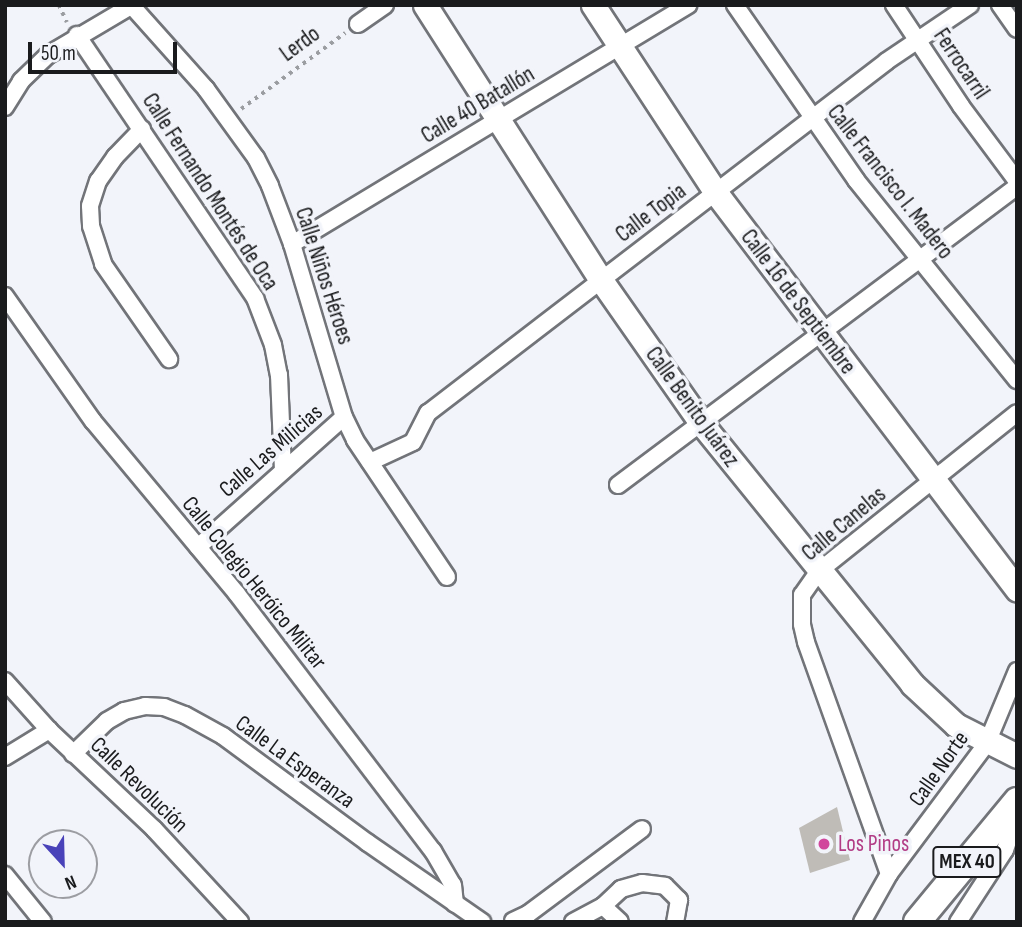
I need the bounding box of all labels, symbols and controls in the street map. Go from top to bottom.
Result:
street label: Lerdo [275,20,325,68]
street label: Ferrocarril [927,23,995,105]
scale bar [32,28,180,72]
text: 50 m [41,41,76,66]
street label: Calle 40 Batallón [416,60,540,150]
street label: Calle Fernando Montés de Oca [136,88,284,296]
street label: Calle Francisco I. Madero [821,99,959,265]
street label: Calle Topia [610,178,692,248]
street label: Calle Niños Héroes [289,204,359,348]
street label: Calle 16 de Septiembre [735,224,861,380]
street label: Calle Benito Juárez [639,342,745,472]
street label: Calle Las Milicias [214,399,328,503]
street label: Calle Canelas [796,481,892,567]
street label: Calle Colegio Heróico Militar [176,491,332,675]
street label: Calle La Esperanza [230,710,360,814]
street label: Calle Norte [903,726,975,812]
street label: Calle Revolución [84,731,194,839]
north arrow [28,829,98,899]
place label: Los Pinos [838,830,909,858]
marker: Los Pinos [816,836,832,852]
road number: MEX 40 [932,844,1002,880]
text: N [61,870,79,895]

